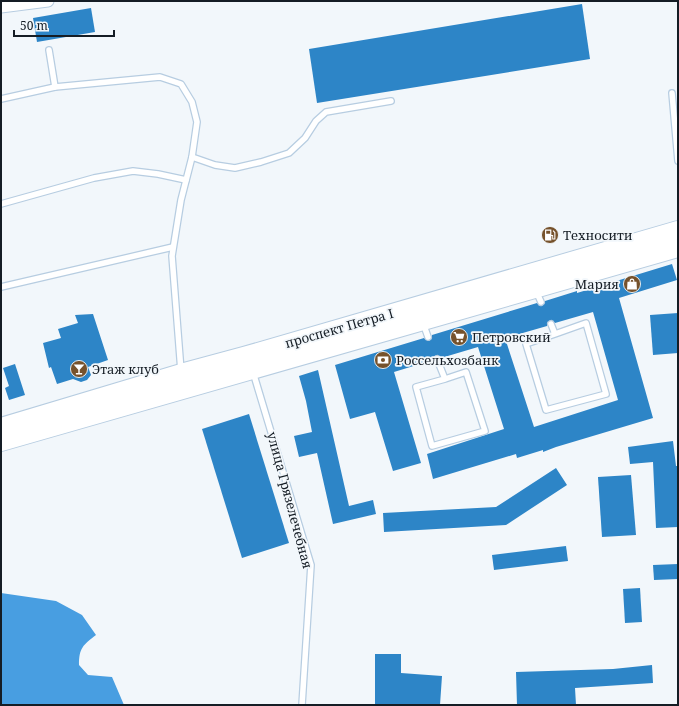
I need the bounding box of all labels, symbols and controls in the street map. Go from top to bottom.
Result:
scale bar [14,12,114,38]
text: 50 m [20,17,48,34]
fuel station icon: Техносити [540,225,560,245]
place label: Техносити [563,226,633,244]
shop icon: Мария [622,274,642,294]
place label: Мария [575,275,619,293]
street label: проспект Петра I [283,304,396,352]
supermarket icon: Петровский [449,327,469,347]
place label: Петровский [472,328,551,346]
bank icon: Россельхозбанк [373,350,393,370]
place label: Россельхозбанк [396,351,499,369]
bar icon: Этаж клуб [69,359,89,379]
place label: Этаж клуб [92,360,159,378]
street label: улица Грязелечебная [263,430,317,570]

